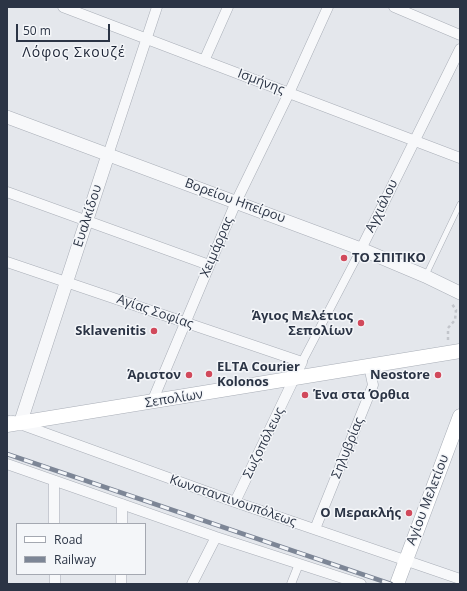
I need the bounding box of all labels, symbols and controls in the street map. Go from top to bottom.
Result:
scale bar [18,16,112,42]
text: 50 m [23,22,51,39]
district label: Λόφος Σκουζέ [22,45,126,61]
street label: Ισμήνης [235,66,287,98]
street label: Βορείου Ηπείρου [183,176,287,226]
street label: Αγχιάλου [362,177,402,235]
street label: Ευαλκίδου [71,183,105,249]
street label: Χειμάρρας [197,215,237,279]
place label: ΤΟ ΣΠΙΤΙΚΟ [352,250,426,266]
marker: ΤΟ ΣΠΙΤΙΚΟ [339,253,349,263]
street label: Αγίας Σοφίας [115,292,195,332]
place label: Άγιος Μελέτιος Σεπολίων [252,308,353,339]
marker: Άγιος Μελέτιος Σεπολίων [356,318,366,328]
place label: Sklavenitis [75,323,146,339]
marker: Sklavenitis [149,326,159,336]
place label: ΕLTA Courier Kolonos [217,359,300,390]
place label: Άριστον [127,367,181,383]
place label: Neostore [370,367,430,383]
marker: ΕLTA Courier Kolonos [204,369,214,379]
marker: Άριστον [184,370,194,380]
marker: Neostore [433,370,443,380]
street label: Σεπολίων [144,387,204,411]
place label: Ένα στα Όρθια [313,387,409,403]
marker: Ένα στα Όρθια [300,390,310,400]
street label: Σωζοπόλεως [240,405,288,481]
street label: Σηλυβρίας [329,415,367,481]
street label: Αγίου Μελετίου [404,452,452,548]
street label: Κωνσταντινουπόλεως [167,472,299,530]
place label: Ο Μερακλής [320,505,401,521]
marker: Ο Μερακλής [404,508,414,518]
legend [16,523,146,575]
text: Road [54,531,83,548]
text: Railway [54,551,96,568]

